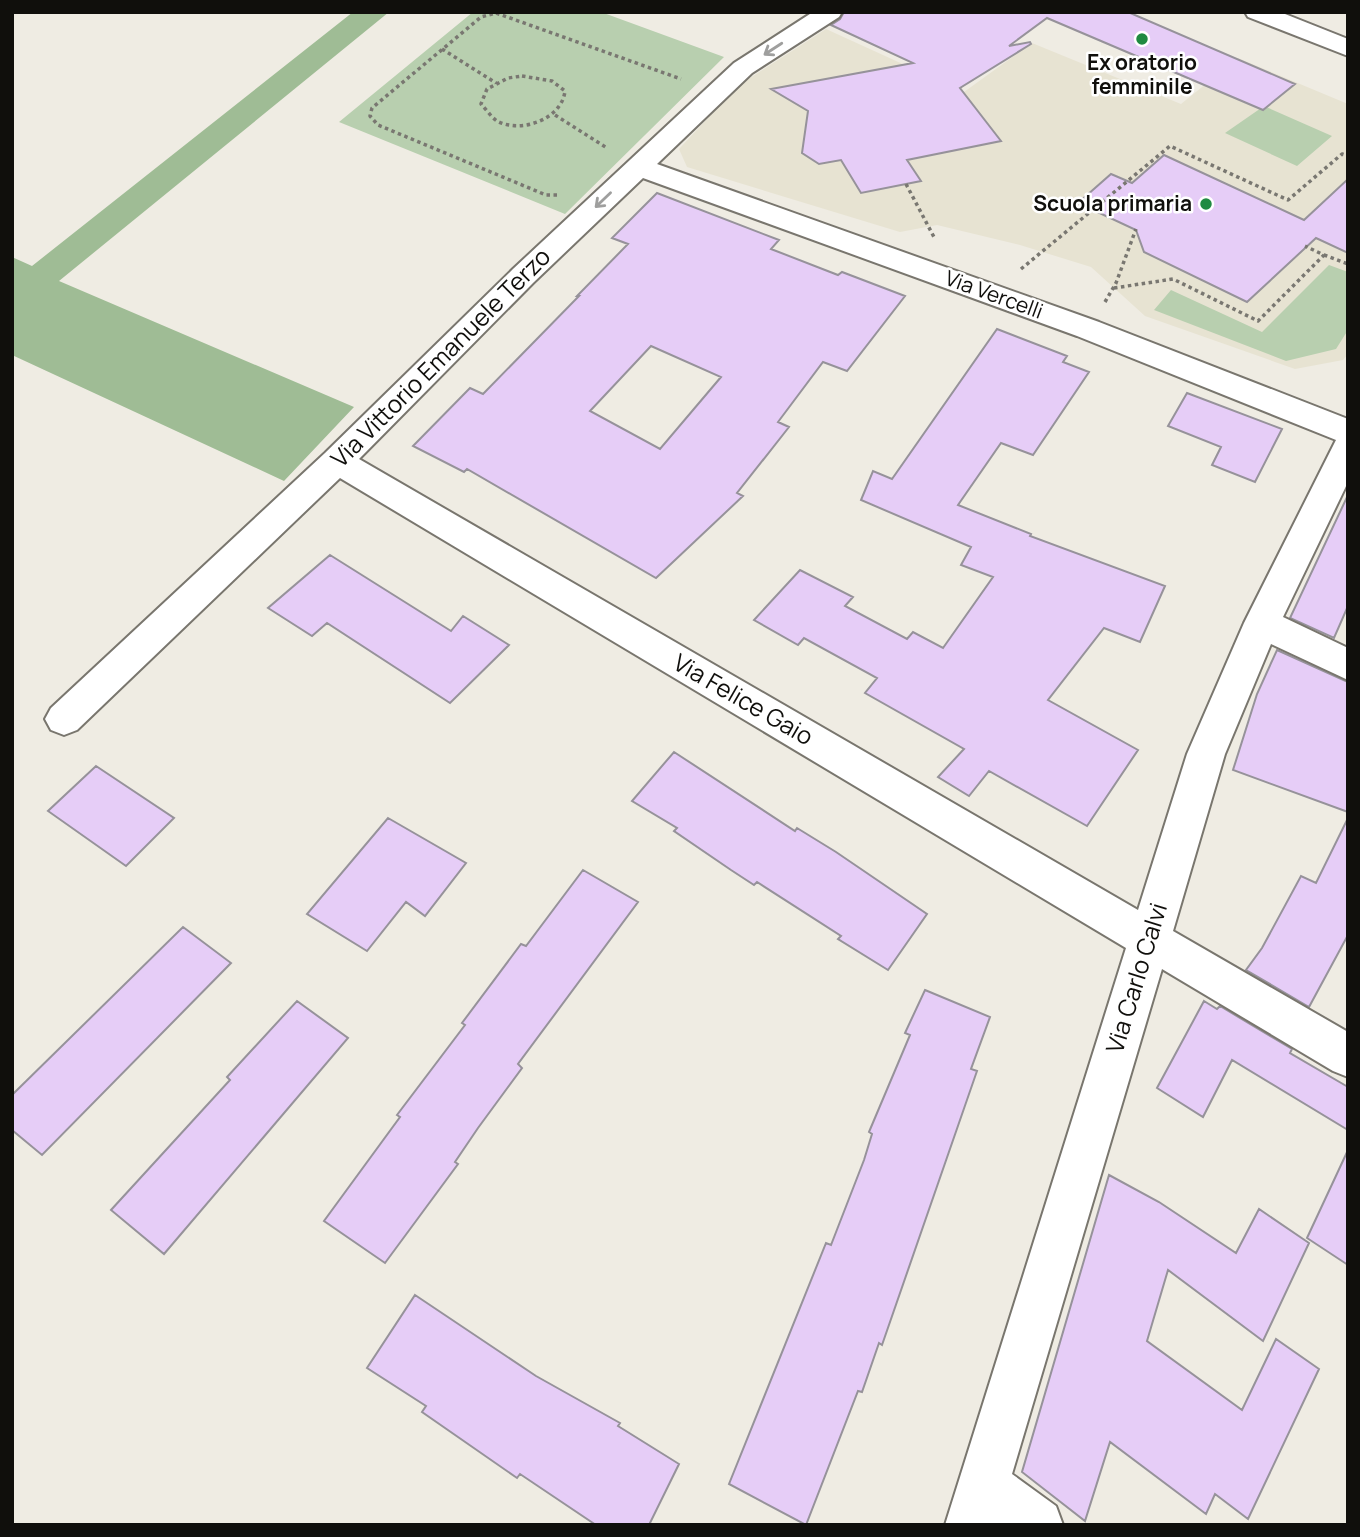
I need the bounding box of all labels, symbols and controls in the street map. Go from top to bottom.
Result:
marker: Ex oratorio femminile [1134,31,1150,47]
one-way arrow [764,42,783,57]
place label: Ex oratorio femminile [1087,48,1197,100]
place label: Scuola primaria [1033,189,1192,217]
one-way arrow [594,192,612,208]
marker: Scuola primaria [1198,196,1214,212]
street label: Via Vittorio Emanuele Terzo [323,240,557,474]
street label: Via Vercelli [941,263,1047,325]
street label: Via Felice Gaio [668,645,820,752]
street label: Via Carlo Calvi [1097,898,1174,1057]

